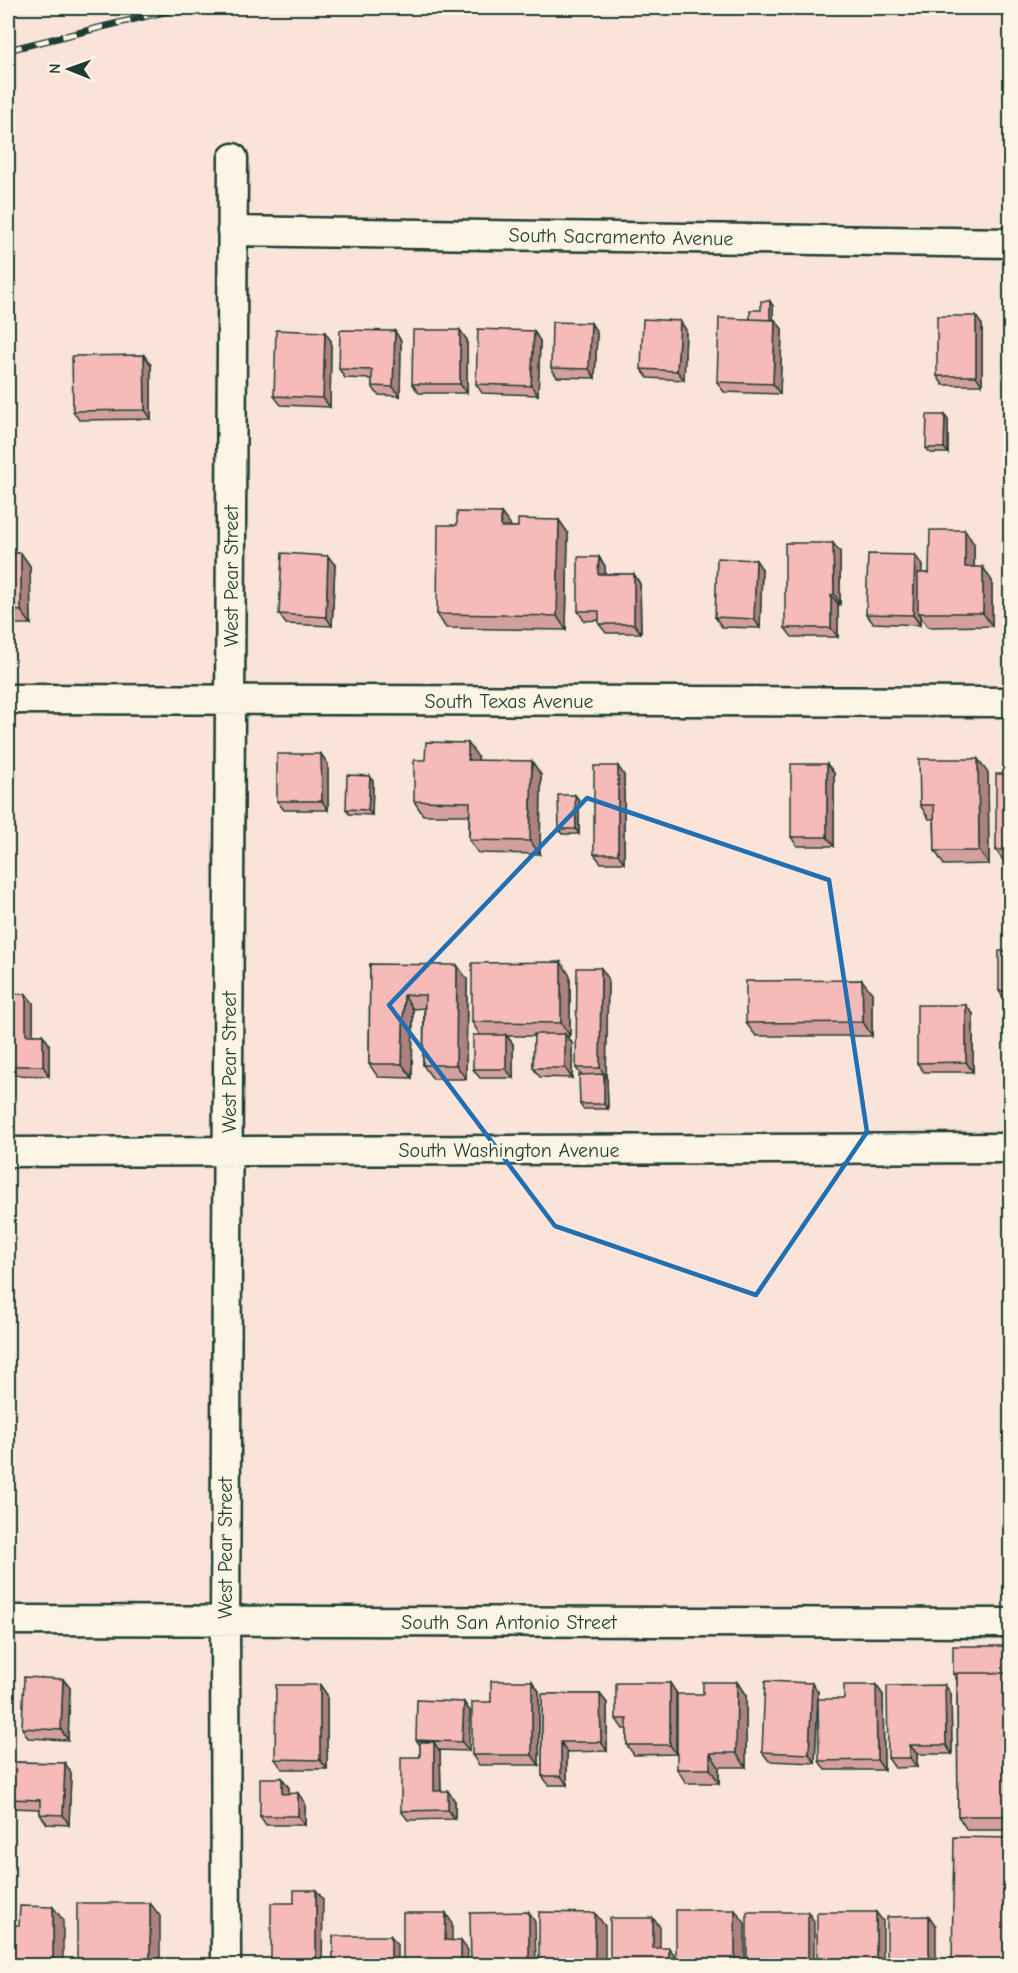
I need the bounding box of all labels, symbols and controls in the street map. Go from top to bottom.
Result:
north arrow [39,39,99,99]
text: N [46,63,64,74]
street label: South Sacramento Avenue [508,224,734,250]
street label: West Pear Street [220,504,243,647]
street label: South Texas Avenue [424,690,594,713]
street label: West Pear Street [218,990,241,1133]
street label: South Washington Avenue [399,1139,619,1162]
street label: West Pear Street [214,1476,237,1619]
street label: South San Antonio Street [401,1611,618,1634]

